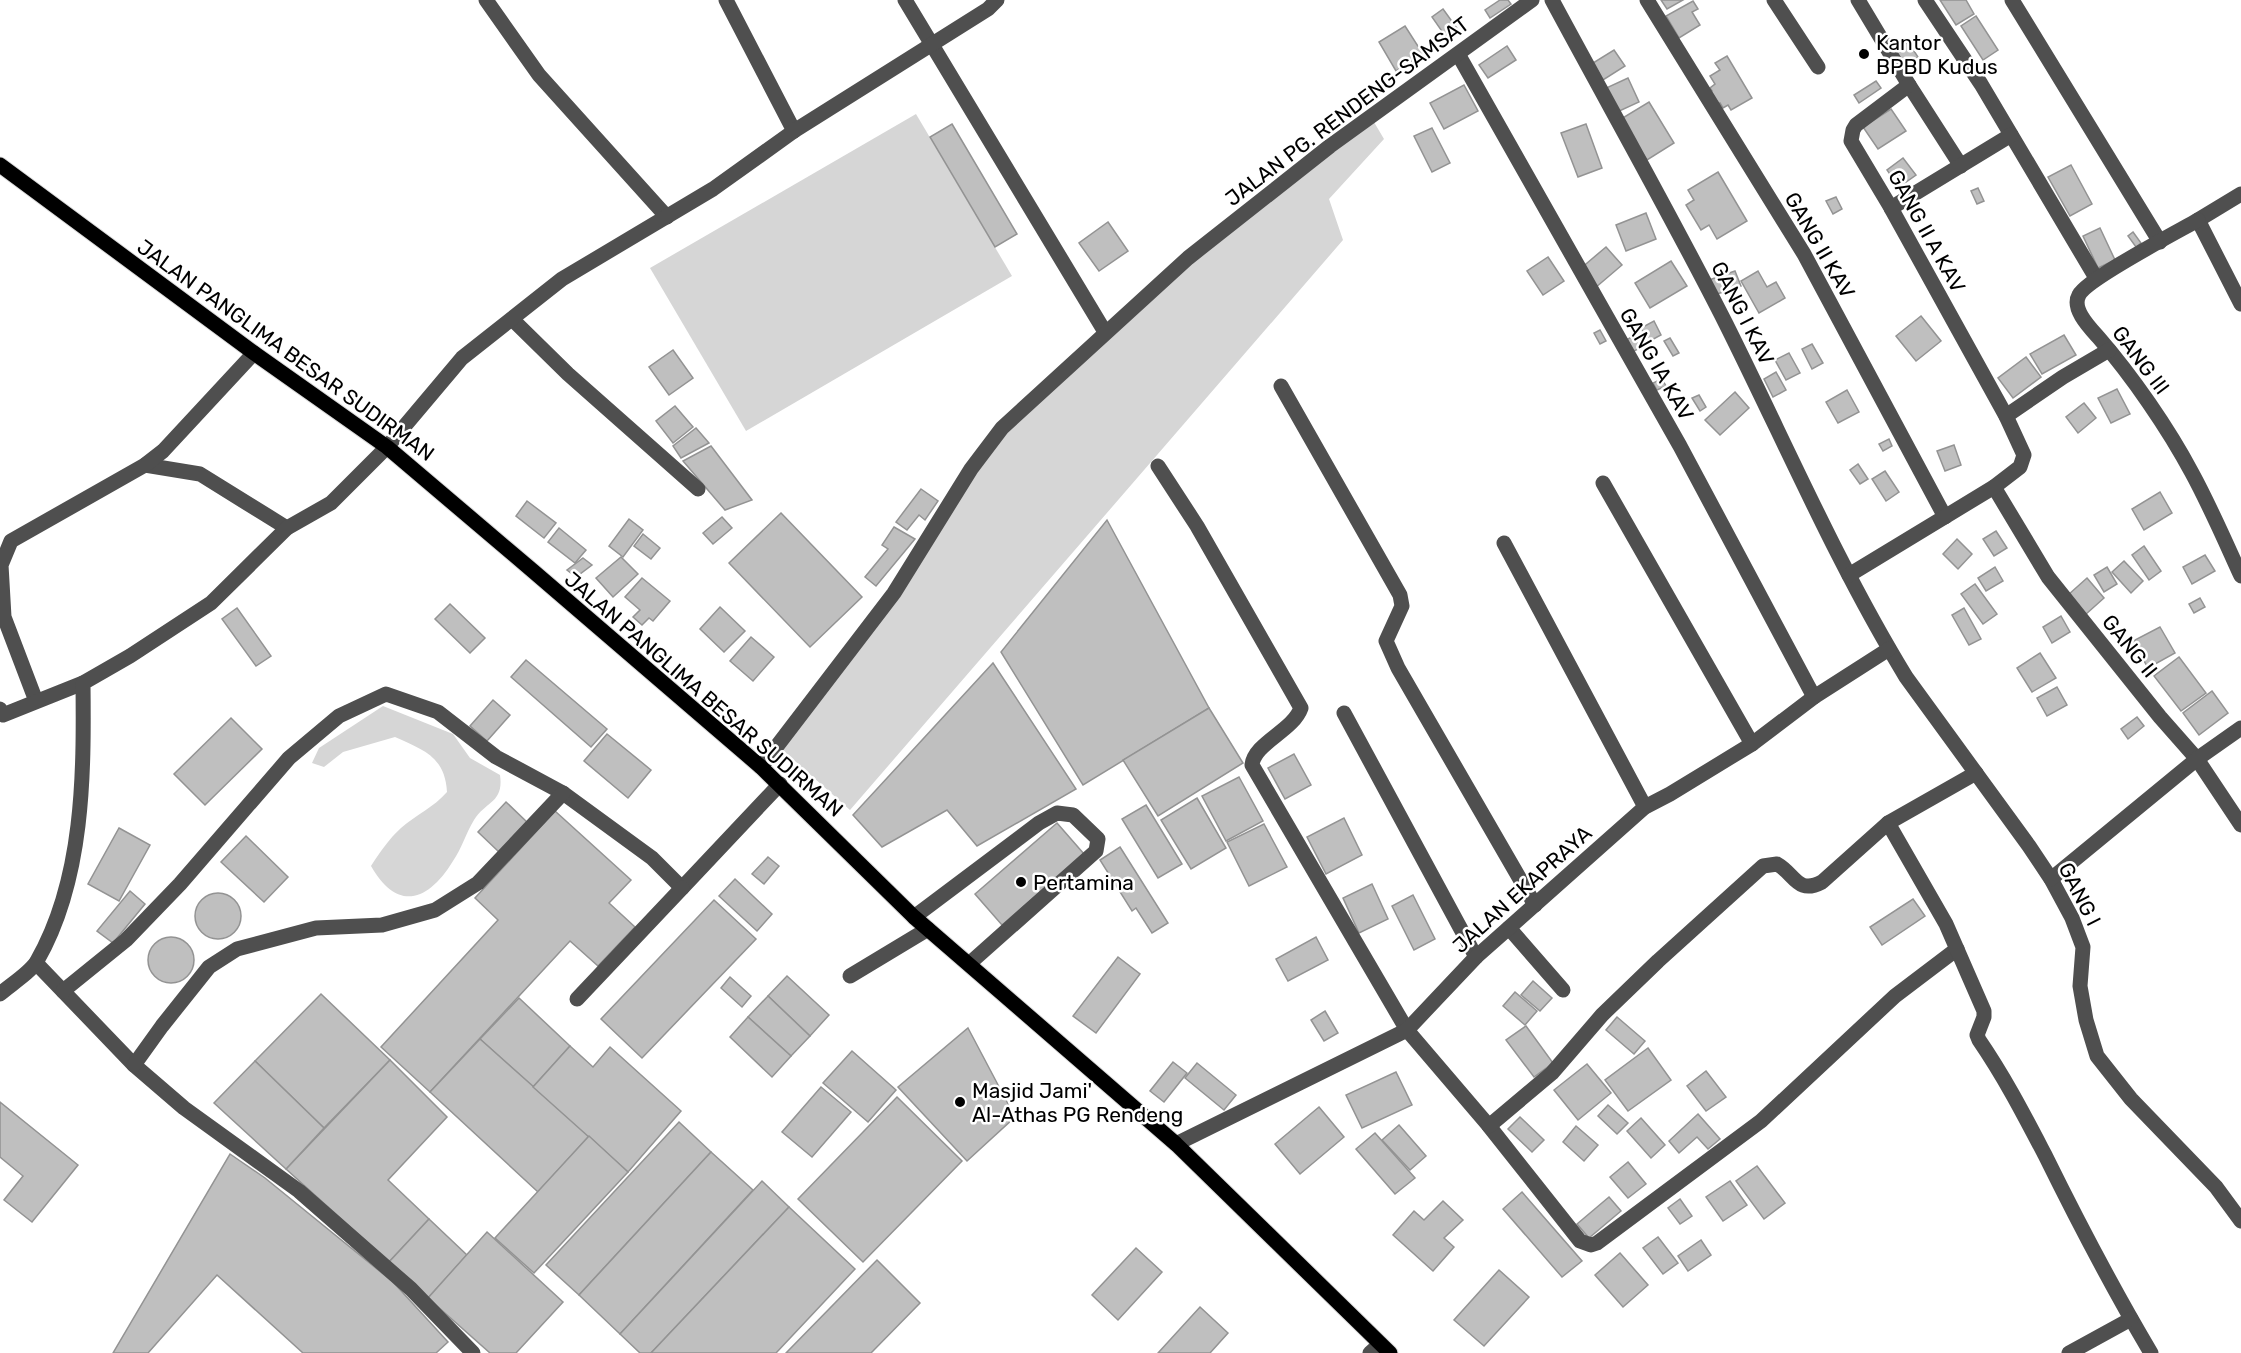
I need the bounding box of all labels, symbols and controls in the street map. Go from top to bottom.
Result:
street label: JALAN PG. RENDENG-SAMSAT [1220,11,1474,211]
place label: Kantor BPBD Kudus [1876,30,1998,79]
marker: Kantor BPBD Kudus [1857,47,1871,61]
street label: GANG II A KAV [1883,165,1971,297]
street label: GANG II KAV [1780,188,1860,303]
street label: JALAN PANGLIMA BESAR SUDIRMAN [133,234,439,466]
street label: GANG I KAV [1706,257,1780,369]
street label: GANG IA KAV [1615,303,1699,425]
street label: GANG III [2107,321,2175,399]
street label: JALAN PANGLIMA BESAR SUDIRMAN [560,566,848,822]
street label: GANG II [2097,610,2163,682]
street label: JALAN EKAPRAYA [1447,820,1597,958]
street label: GANG I [2053,858,2107,930]
place label: Pertamina [1033,870,1134,895]
marker: Pertamina [1014,875,1028,889]
place label: Masjid Jami' Al-Athas PG Rendeng [972,1078,1183,1127]
marker: Masjid Jami' Al-Athas PG Rendeng [953,1095,967,1109]

